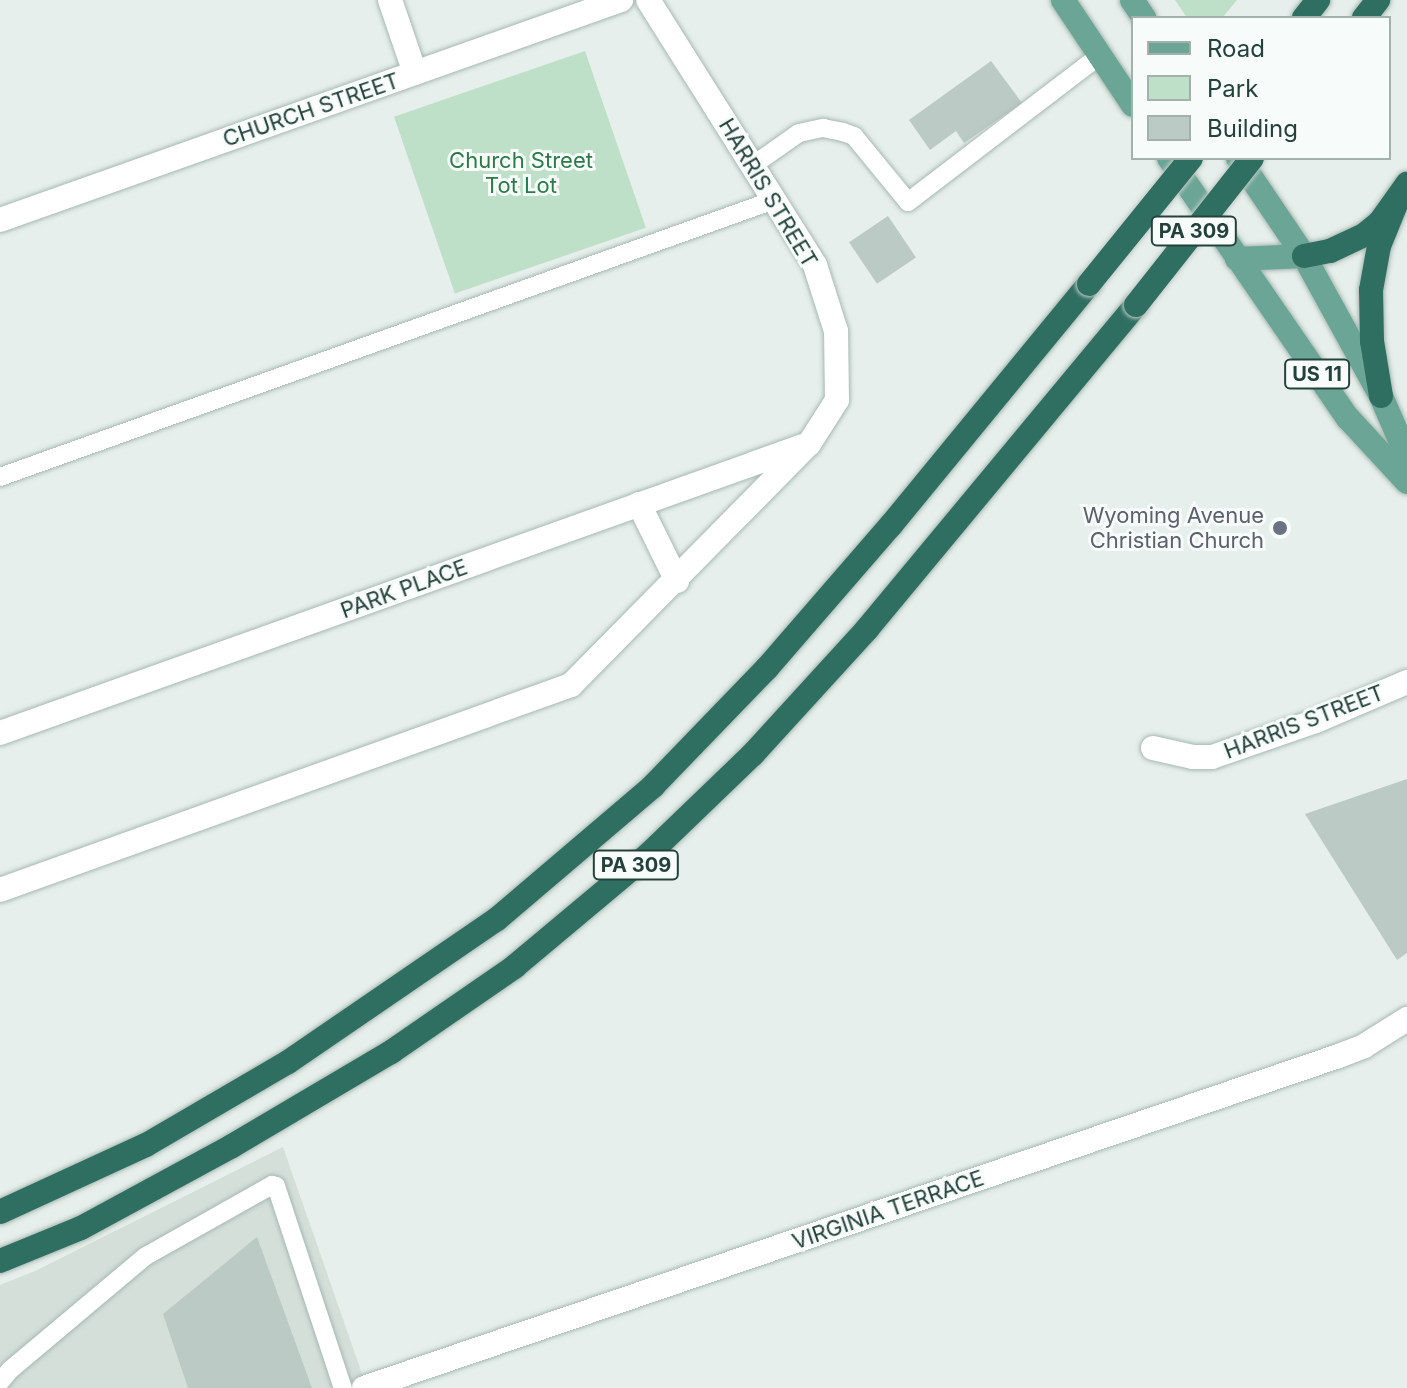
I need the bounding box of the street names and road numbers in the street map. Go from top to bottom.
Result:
street label: CHURCH STREET [219,67,403,153]
street label: HARRIS STREET [713,114,823,272]
road number: PA 309 [1150,215,1238,247]
road number: US 11 [1283,358,1351,390]
street label: PARK PLACE [337,554,471,624]
street label: HARRIS STREET [1220,679,1388,765]
road number: PA 309 [592,849,680,881]
street label: VIRGINIA TERRACE [789,1165,987,1255]

